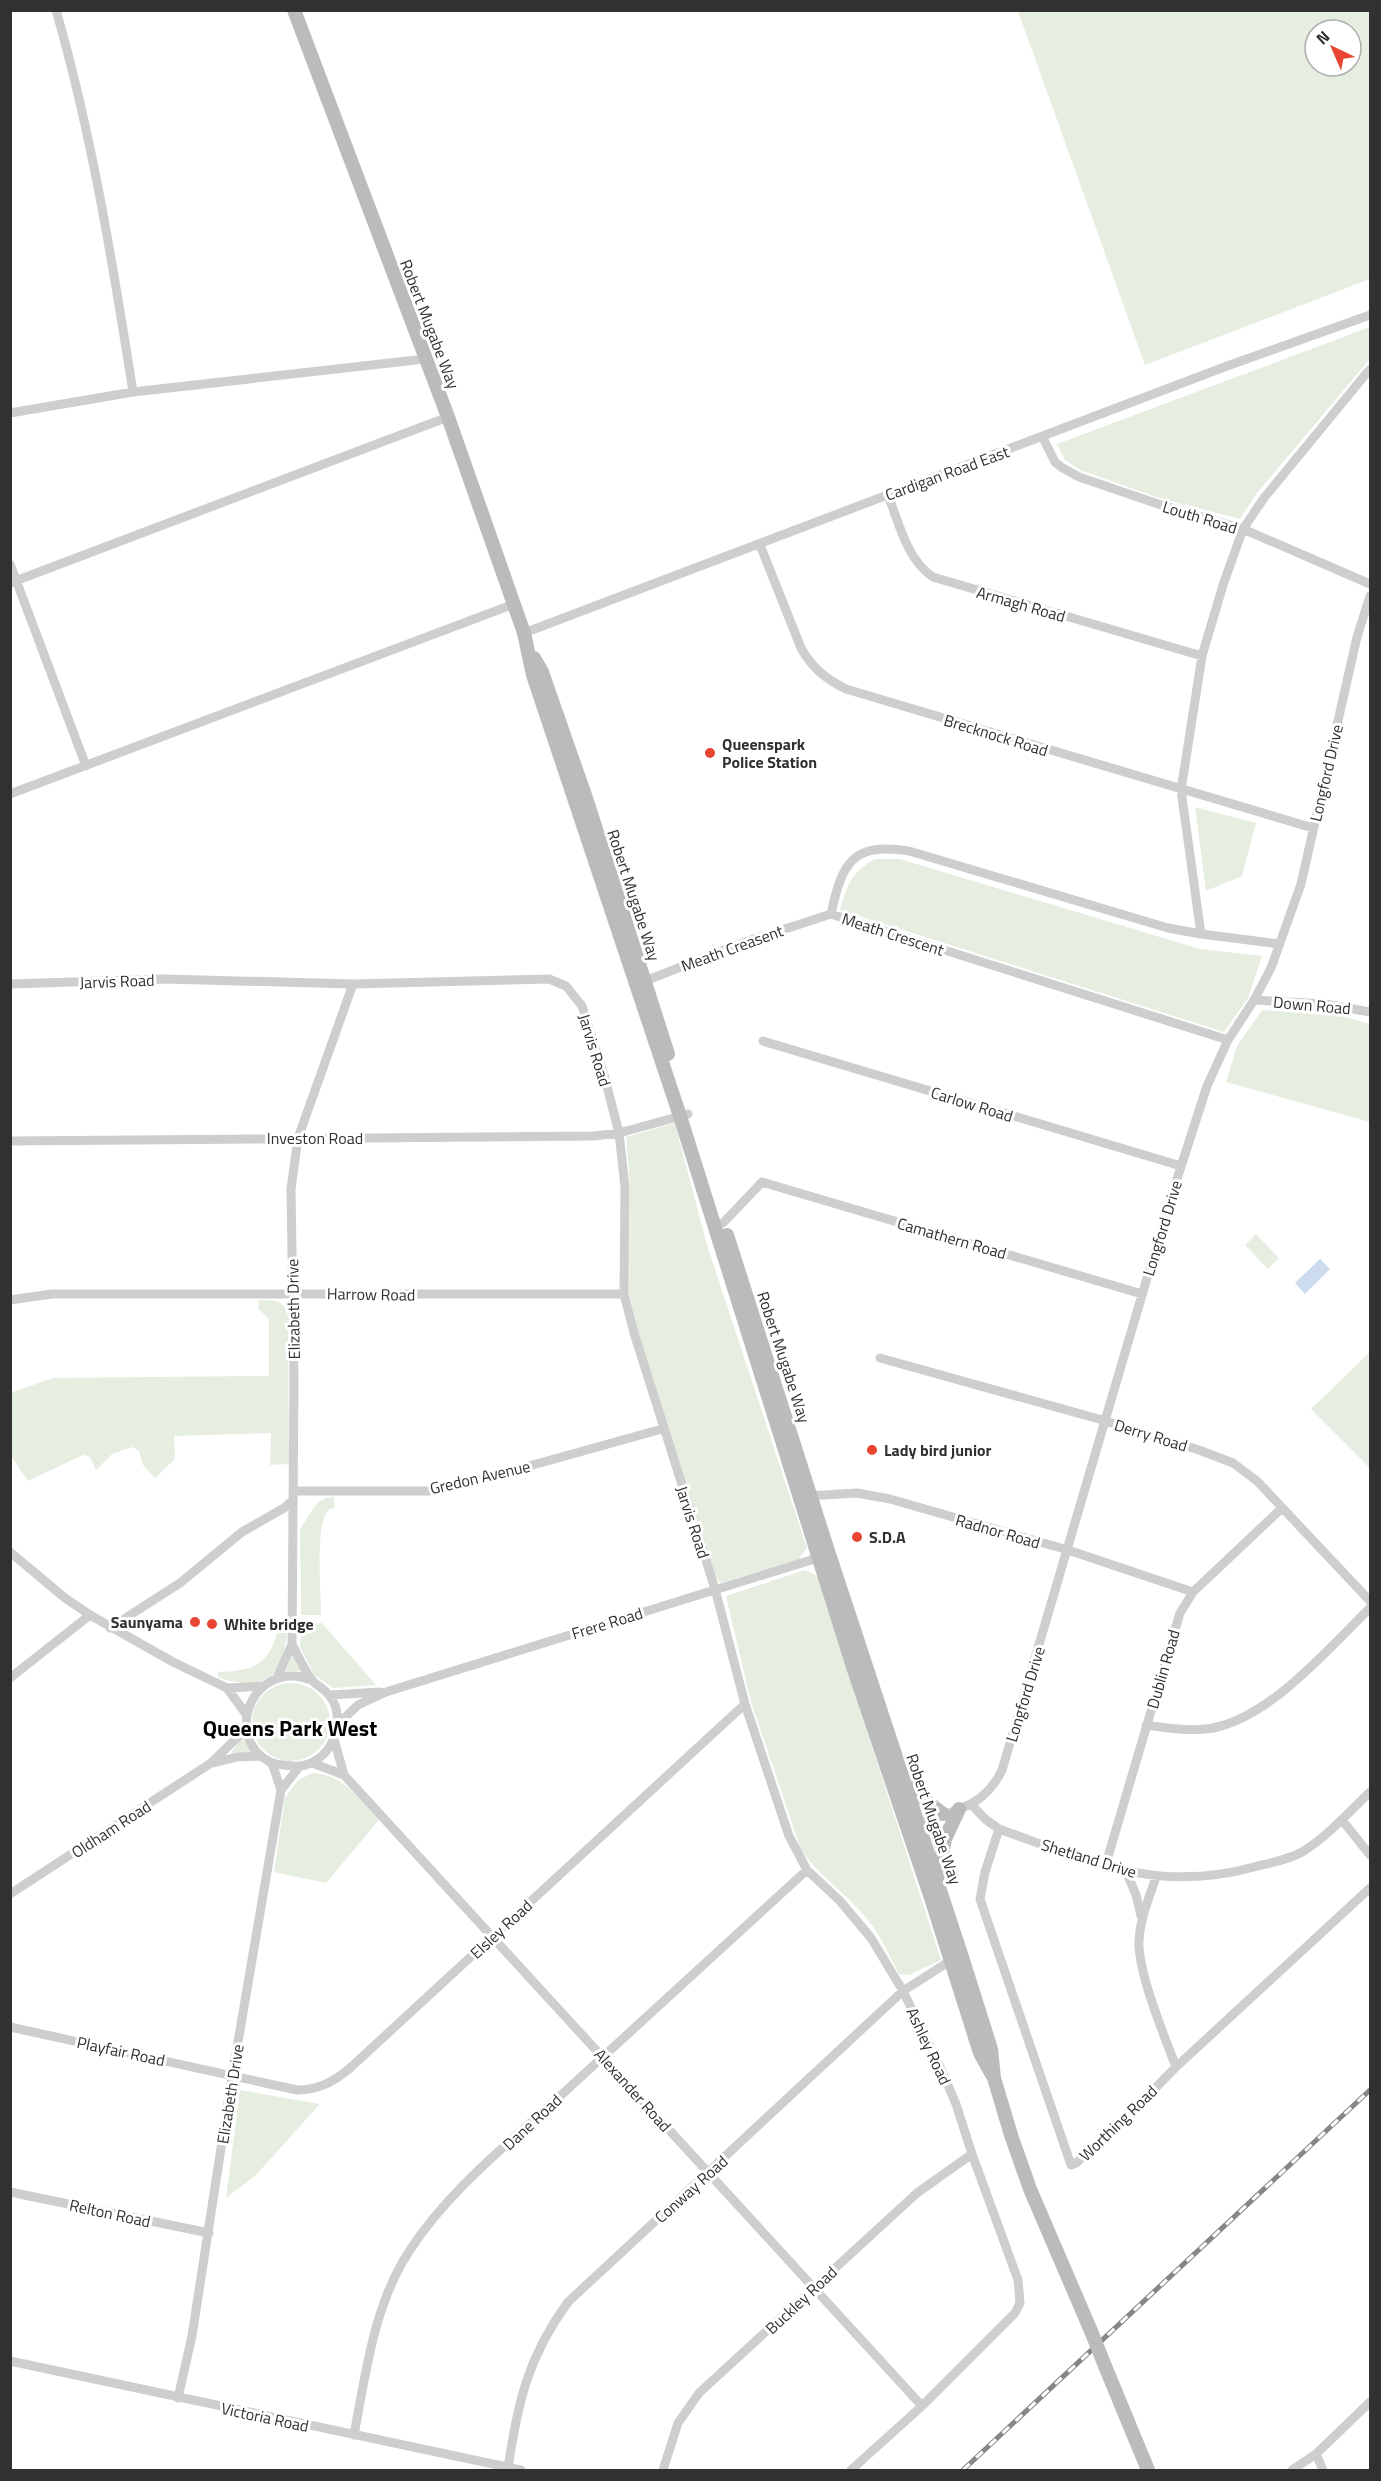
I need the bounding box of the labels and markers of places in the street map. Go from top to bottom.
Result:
place label: Queenspark Police Station [722,732,817,774]
marker: Queenspark Police Station [703,746,717,760]
place label: Lady bird junior [884,1438,992,1462]
marker: Lady bird junior [865,1443,879,1457]
place label: S.D.A [869,1525,906,1549]
marker: S.D.A [850,1530,864,1544]
place label: Saunyama [111,1610,183,1634]
place label: White bridge [224,1612,314,1636]
marker: Saunyama [188,1615,202,1629]
marker: White bridge [205,1617,219,1631]

